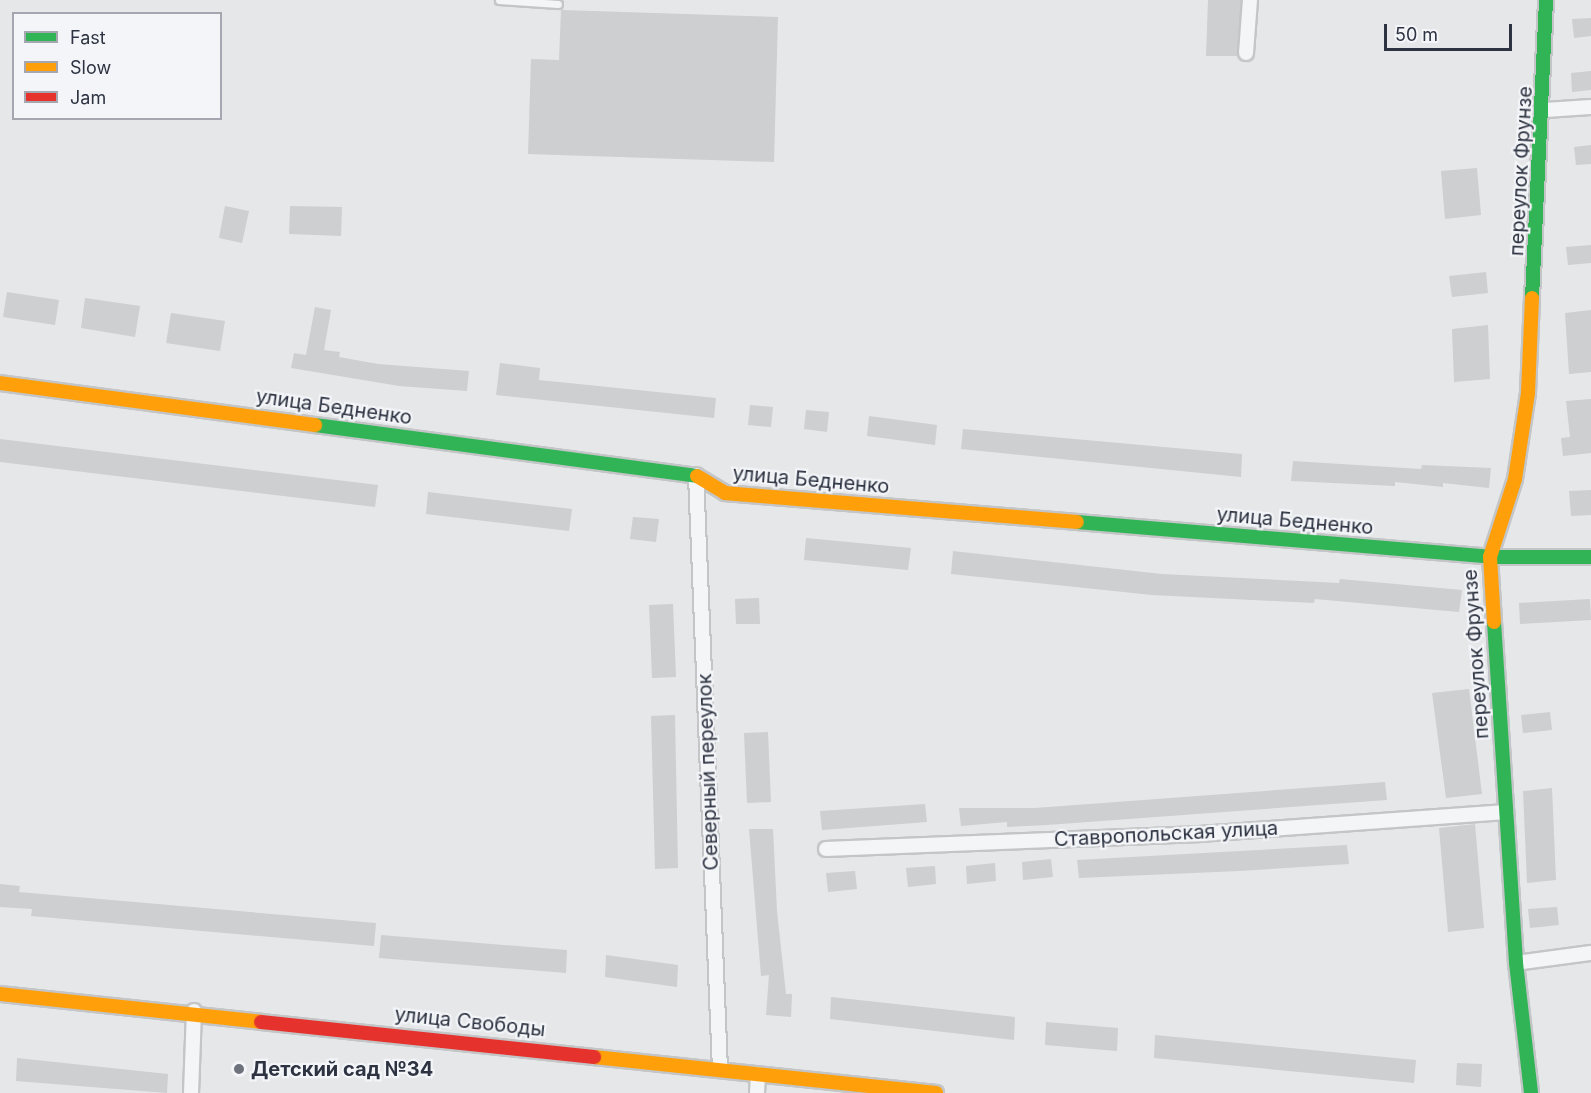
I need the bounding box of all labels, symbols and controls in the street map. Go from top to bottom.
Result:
legend [12,12,222,120]
scale bar [1387,12,1514,50]
text: 50 m [1395,24,1438,45]
text: Fast [70,27,106,48]
text: Slow [70,57,111,78]
street label: переулок Фрунзе [1505,85,1537,257]
text: Jam [70,87,106,108]
street label: улица Бедненко [254,384,414,430]
street label: улица Бедненко [732,461,890,499]
street label: улица Бедненко [1216,502,1374,540]
street label: переулок Фрунзе [1458,568,1494,740]
street label: Северный переулок [693,673,723,871]
street label: Ставропольская улица [1053,816,1279,852]
street label: улица Свободы [393,1002,547,1042]
place label: Детский сад №34 [251,1057,433,1081]
marker: Детский сад №34 [232,1062,246,1076]

